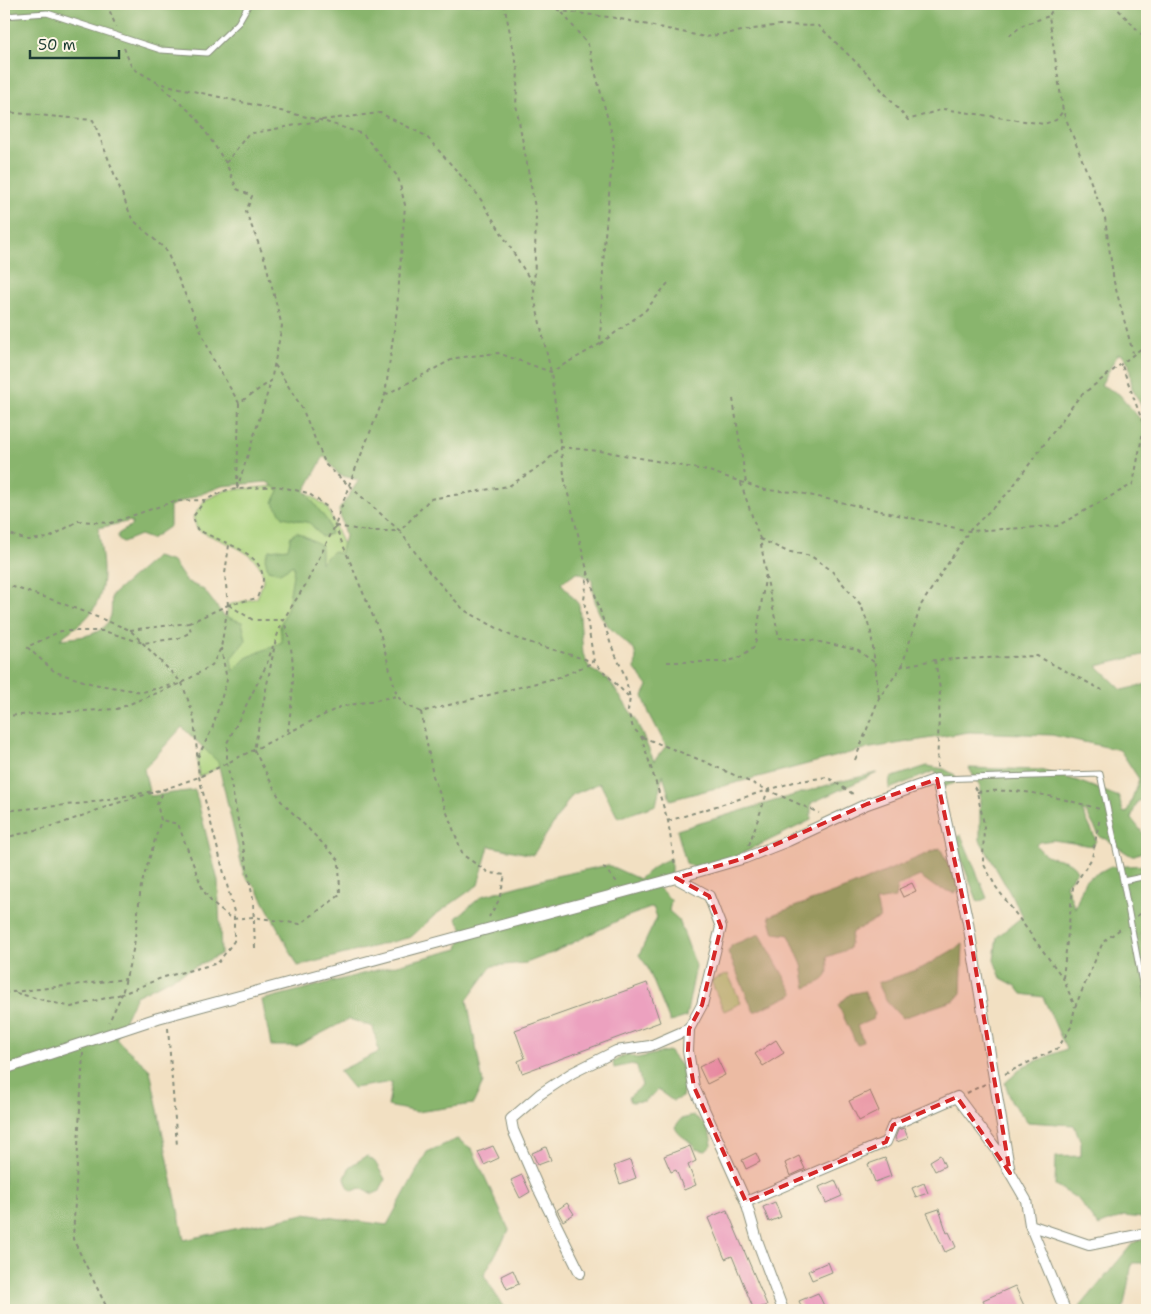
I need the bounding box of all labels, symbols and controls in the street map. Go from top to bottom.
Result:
scale bar [30,28,119,60]
text: 50 m [38,35,76,55]

